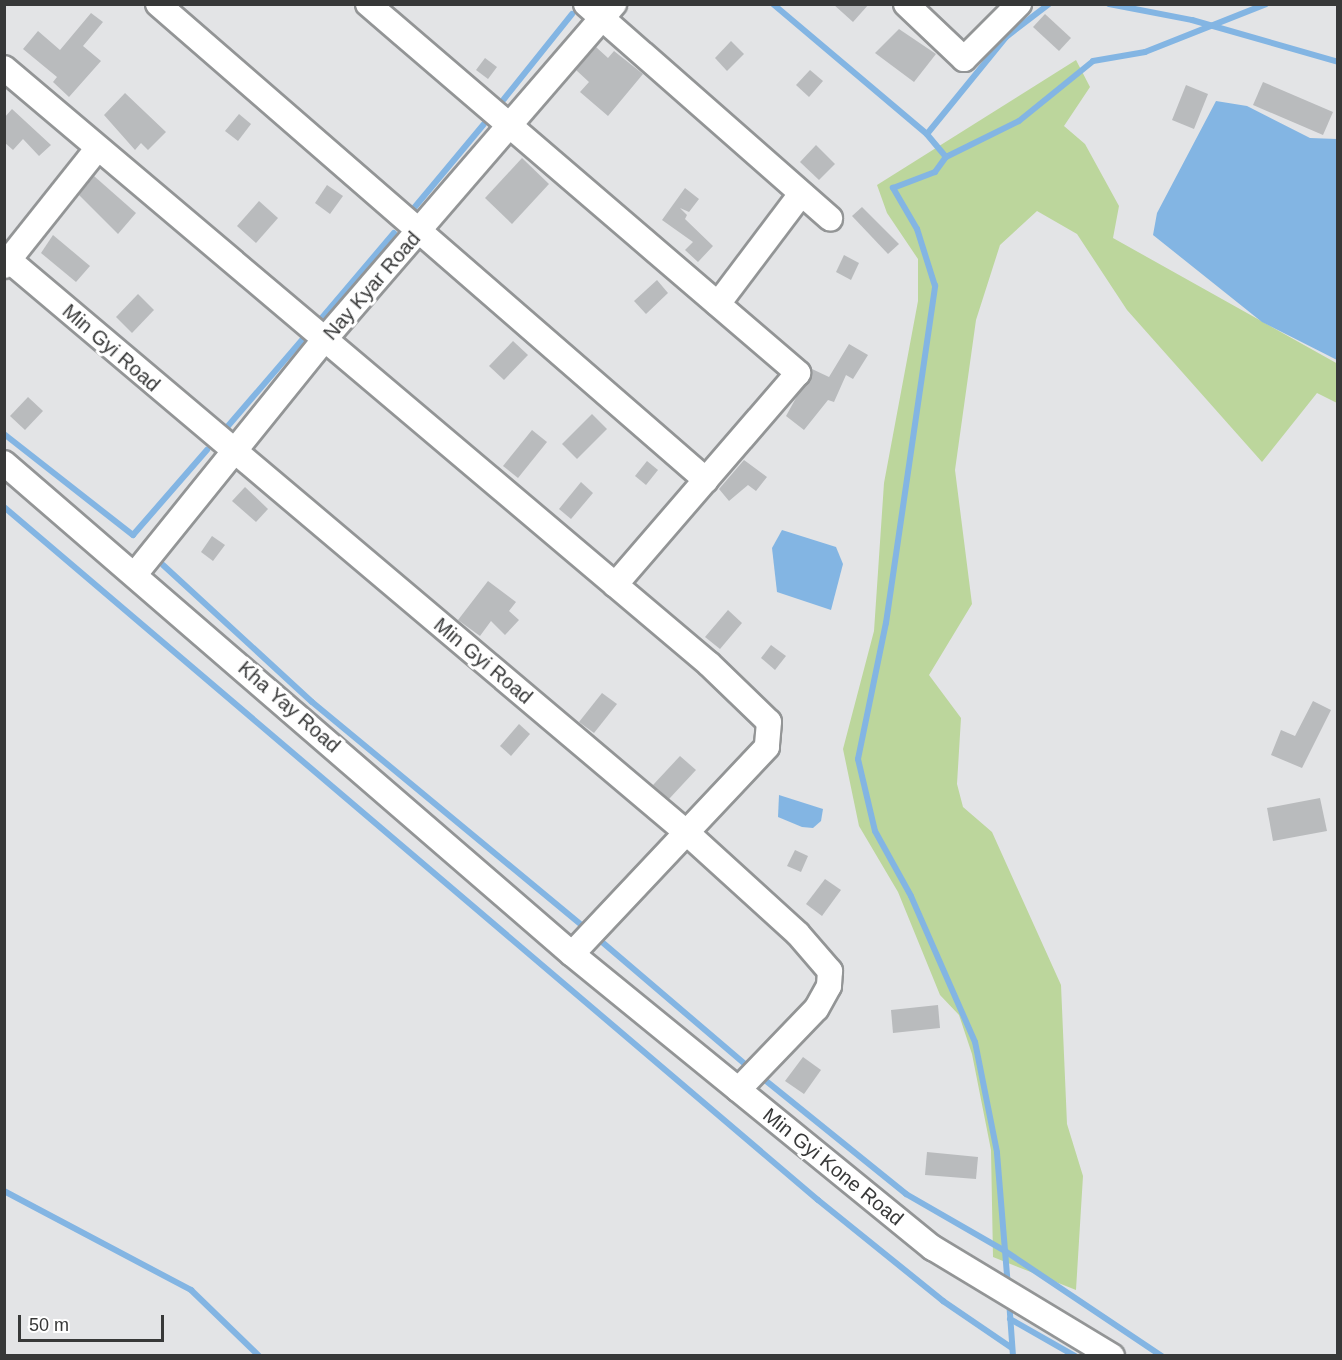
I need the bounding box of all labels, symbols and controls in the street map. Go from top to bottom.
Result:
street label: Nay Kyar Road [318,227,426,345]
street label: Min Gyi Road [57,299,165,397]
street label: Min Gyi Road [429,613,537,709]
street label: Kha Yay Road [233,656,345,758]
street label: Min Gyi Kone Road [758,1103,908,1231]
scale bar [21,1303,166,1341]
text: 50 m [29,1315,69,1335]

